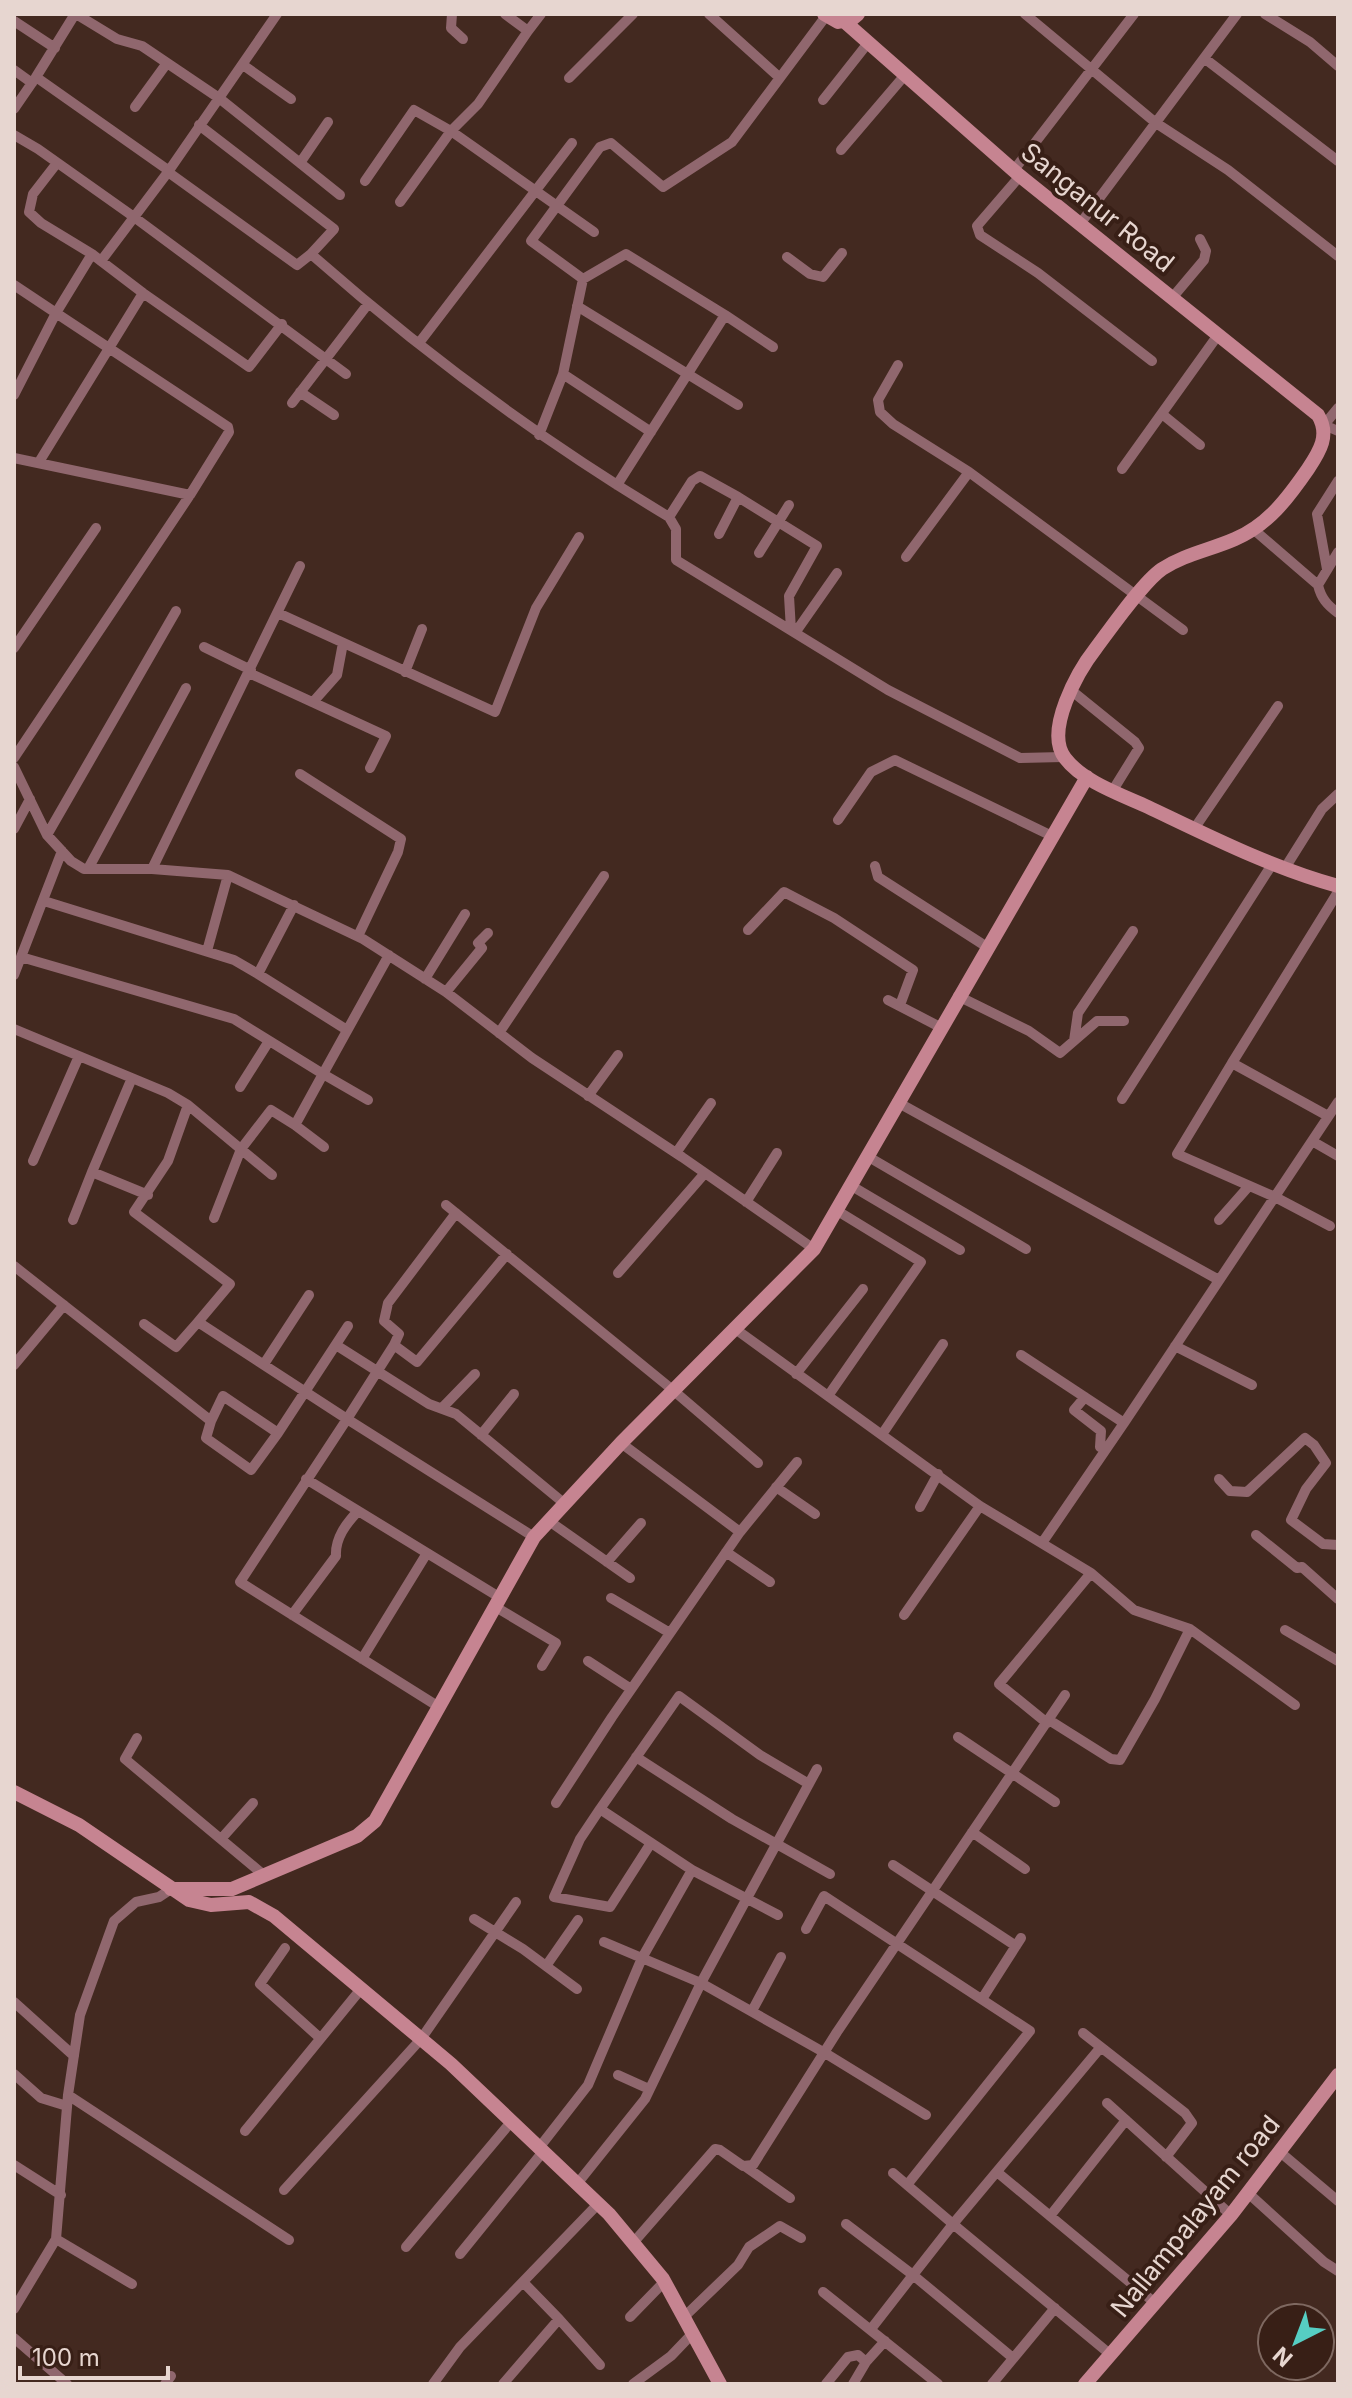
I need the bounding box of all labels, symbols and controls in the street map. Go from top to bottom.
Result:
street label: Sanganur Road [1015,136,1181,278]
street label: Nallampalayam road [1104,2109,1286,2323]
north arrow [1256,2302,1336,2382]
scale bar [20,2330,168,2380]
text: N [1268,2342,1298,2372]
text: 100 m [32,2343,100,2372]

